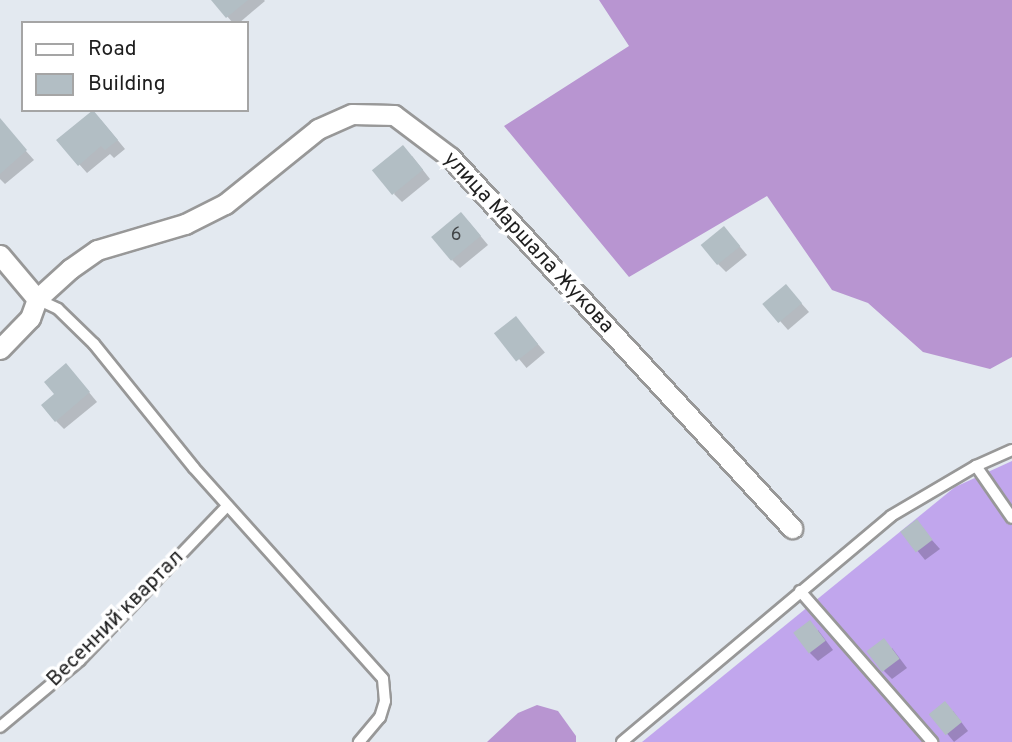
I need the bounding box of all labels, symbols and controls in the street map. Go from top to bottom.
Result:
legend [21,21,248,112]
text: Road [88,36,137,63]
text: Building [88,71,166,98]
street label: улица Маршала Жукова [437,147,619,339]
house number: 6 [451,225,461,247]
street label: Весенний квартал [42,545,190,693]

